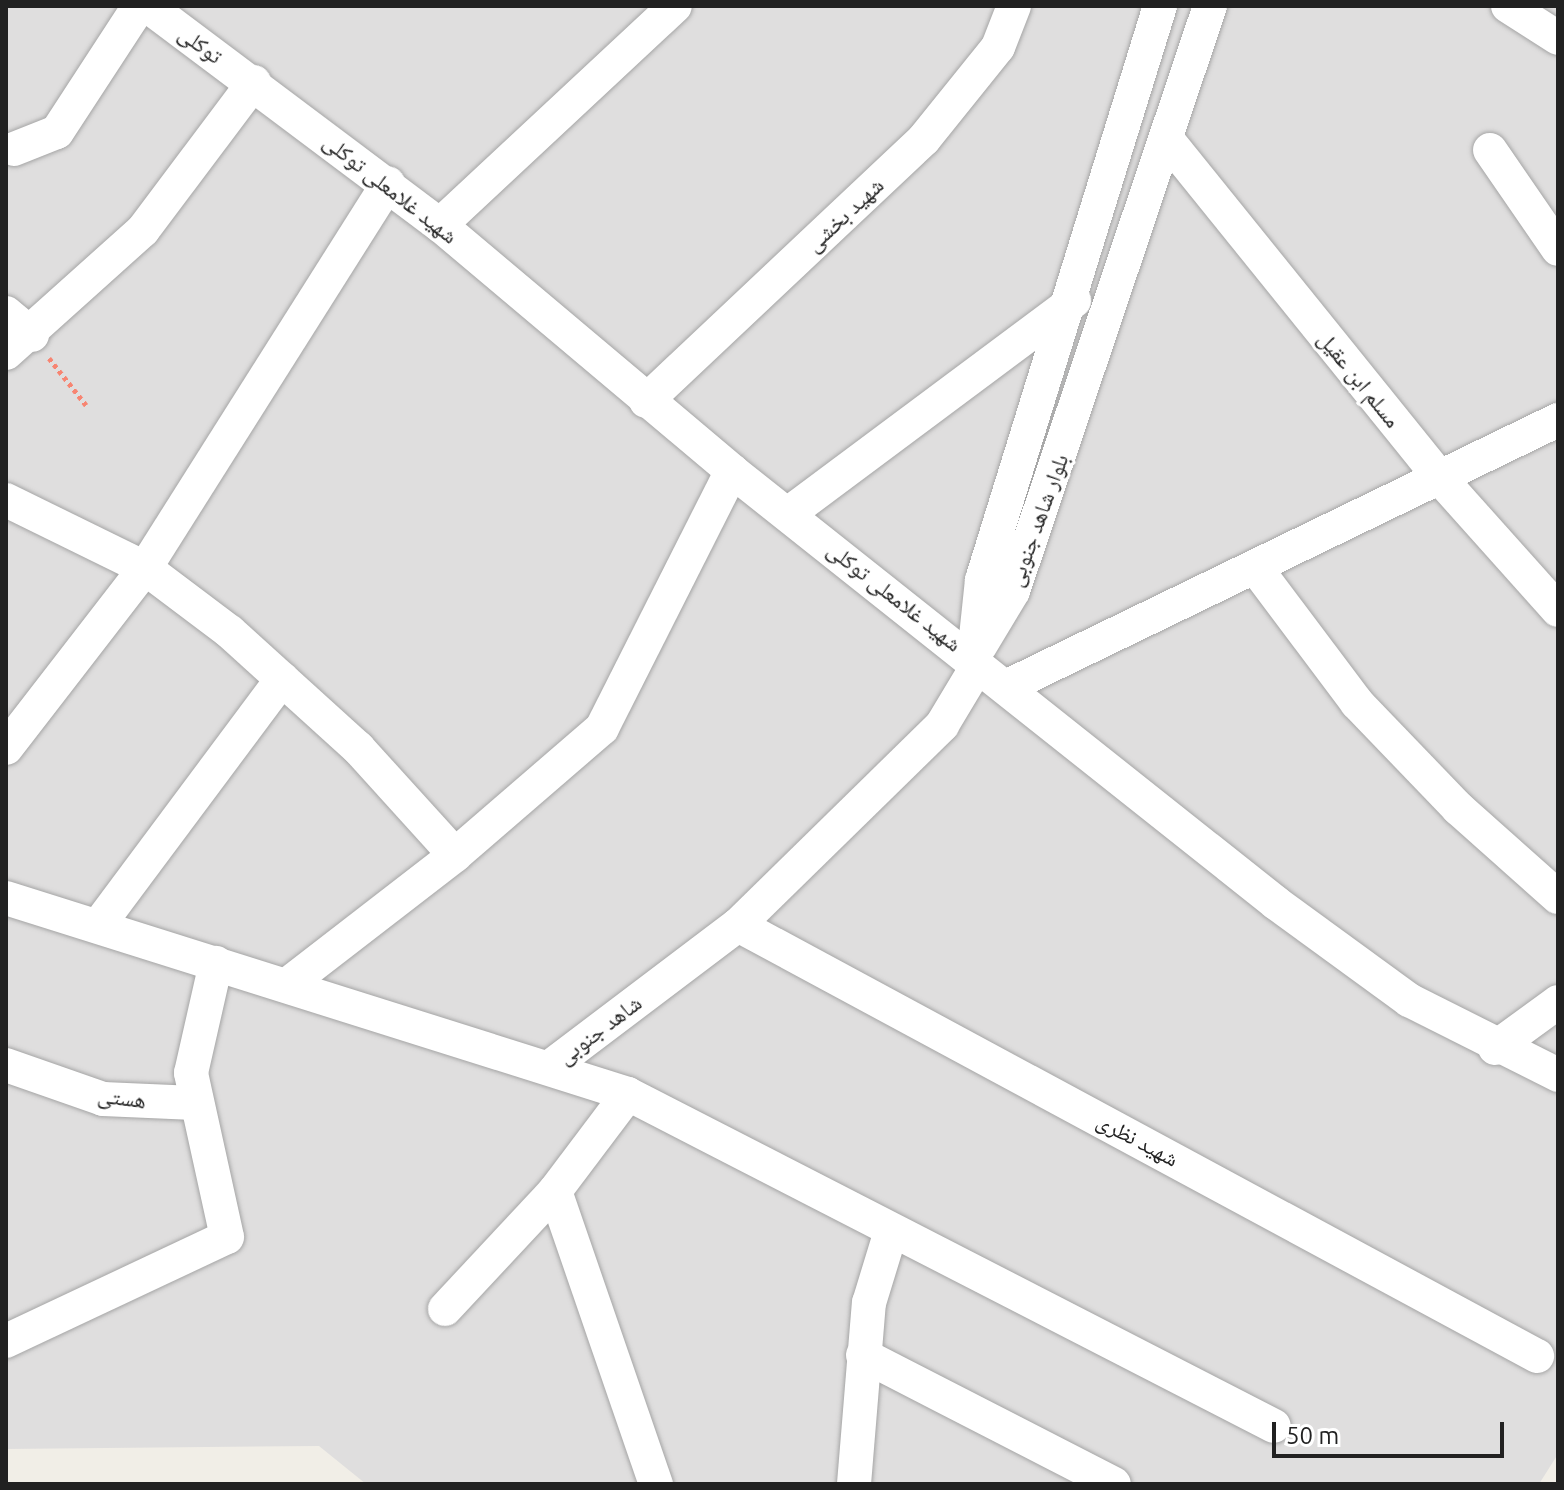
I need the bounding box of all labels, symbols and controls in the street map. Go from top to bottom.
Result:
street label: توکلی [174,19,228,69]
street label: شهید غلامعلی توکلی [319,127,463,249]
street label: شهید بخشی [800,171,888,257]
street label: مسلم ابن عقیل [1313,325,1407,433]
street label: بلوار شاهد جنوبی [1001,450,1073,590]
street label: شهید غلامعلی توکلی [823,535,967,657]
street label: شاهد جنوبی [552,989,646,1069]
street label: هستی [96,1081,148,1113]
street label: شهید نظری [1093,1107,1183,1171]
scale bar [1276,1406,1508,1456]
text: 50 m [1286,1422,1339,1449]

